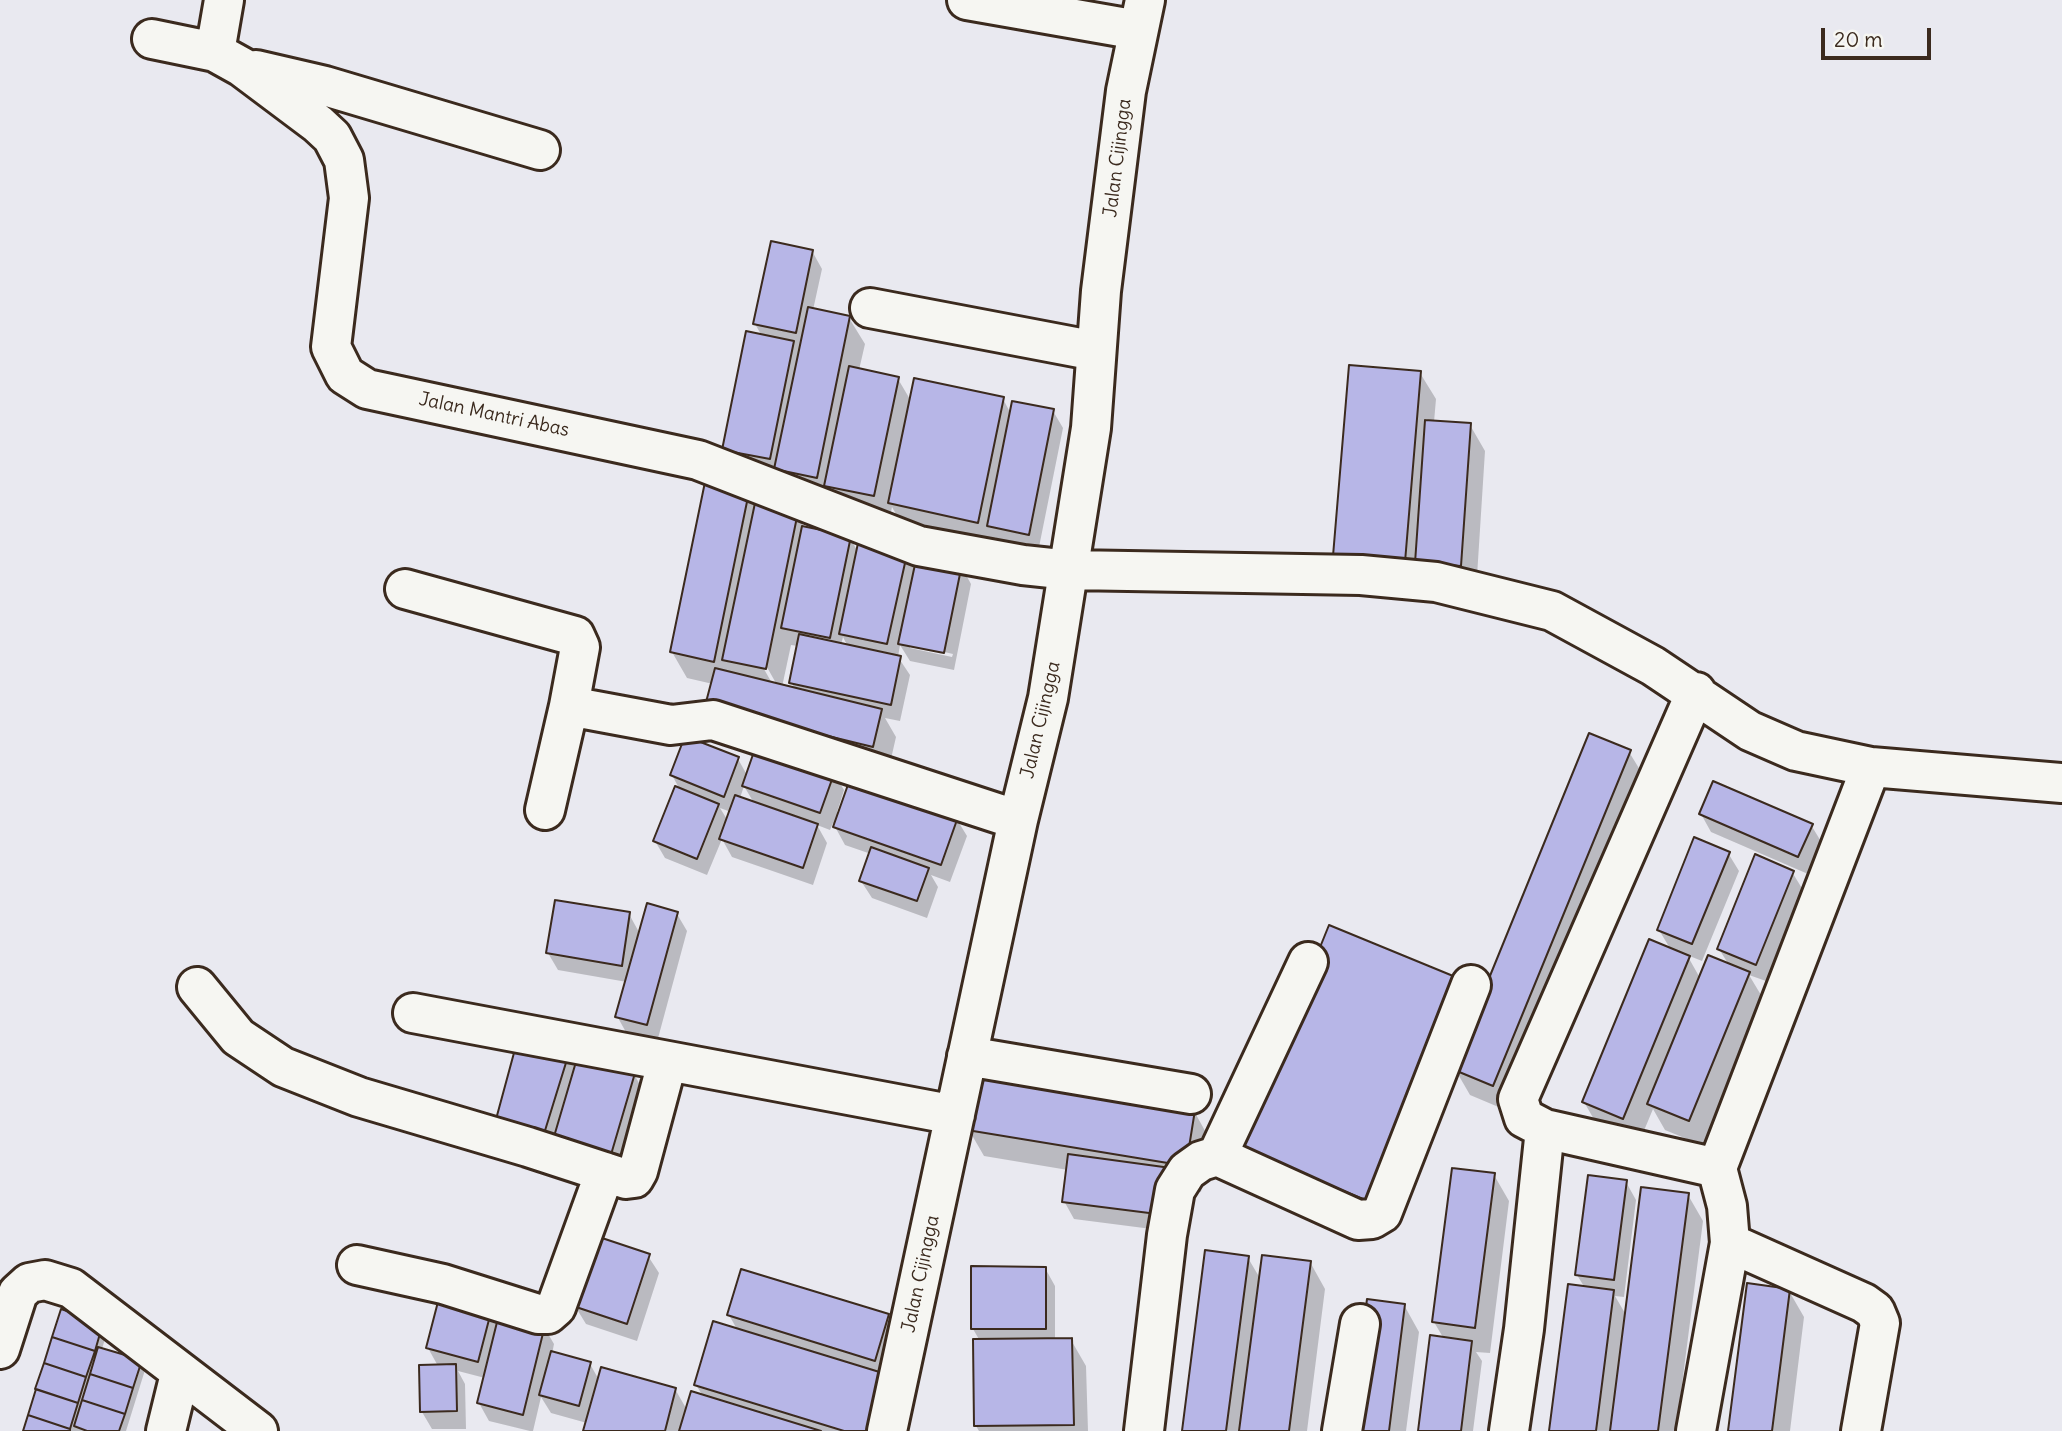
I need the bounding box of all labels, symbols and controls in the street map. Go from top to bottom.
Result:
scale bar [1824,14,1934,58]
text: 20 m [1834,26,1883,53]
street label: Jalan Cijingga [1099,97,1137,219]
street label: Jalan Mantri Abas [417,388,571,442]
street label: Jalan Cijingga [1016,659,1066,781]
street label: Jalan Cijingga [897,1213,945,1335]

